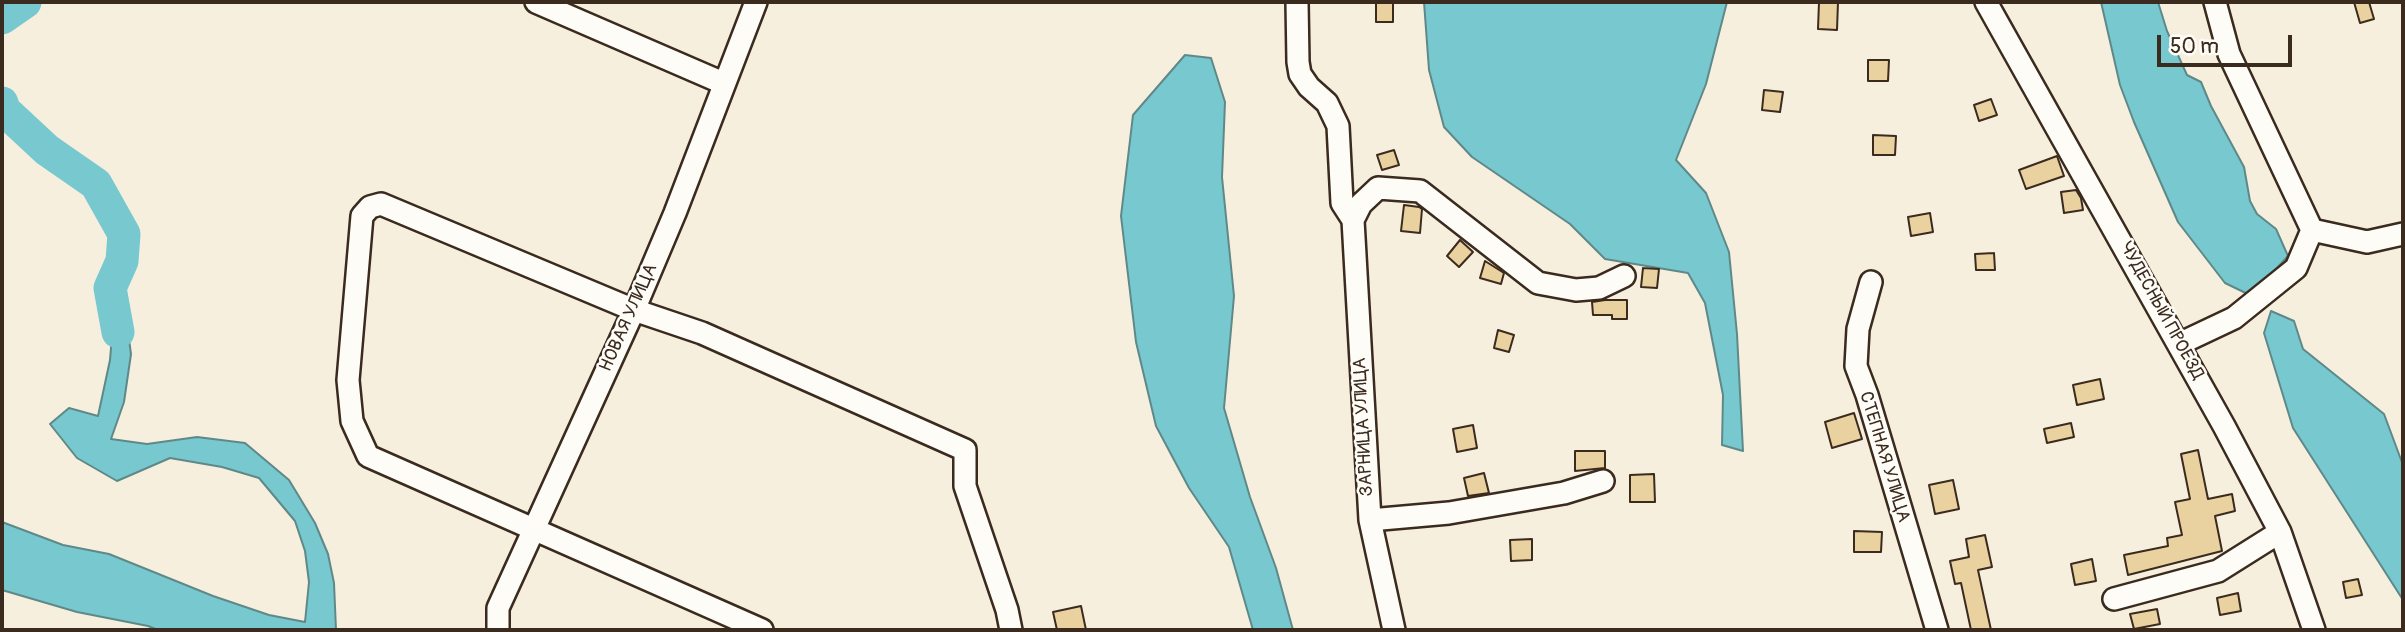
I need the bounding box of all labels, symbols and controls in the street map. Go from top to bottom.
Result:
scale bar [2160,21,2295,65]
text: 50 m [2170,33,2219,60]
street label: ЧУДЕСНЫЙ ПРОЕЗД [2114,238,2208,384]
street label: НОВАЯ УЛИЦА [596,261,662,375]
street label: ЗАРНИЦА УЛИЦА [1350,357,1378,497]
street label: СТЕПНАЯ УЛИЦА [1854,389,1914,525]

